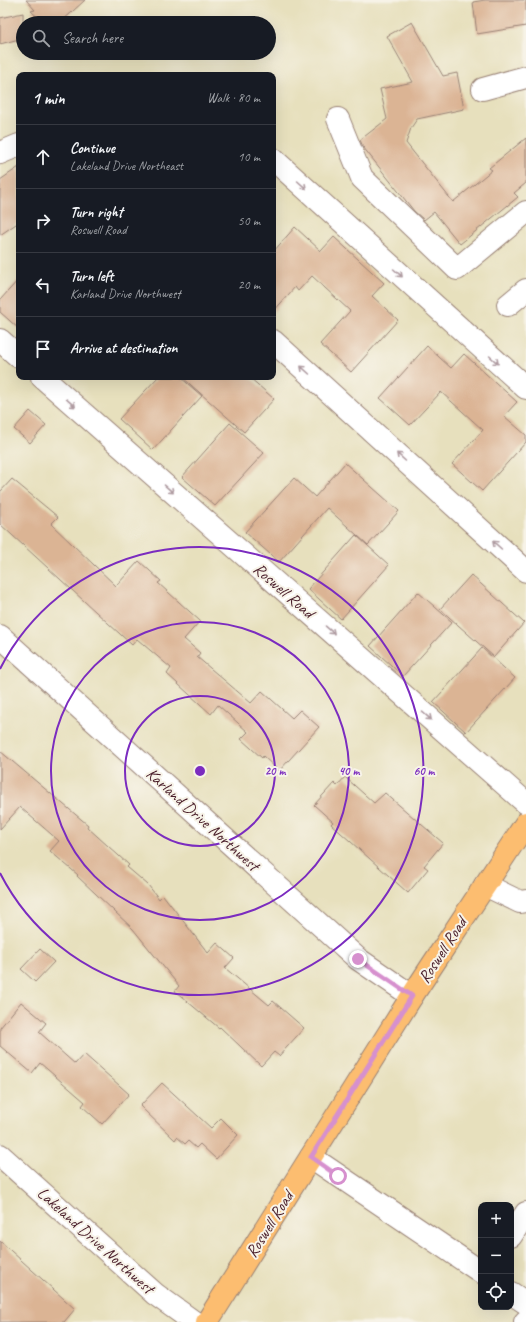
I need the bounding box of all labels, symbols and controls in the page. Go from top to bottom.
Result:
search box [16,16,276,60]
icon: search [30,27,52,49]
text: Search here [62,29,123,48]
text: 1 min [32,88,65,109]
text: Walk · 80 m [207,90,260,106]
text: Continue [70,139,115,158]
icon: ahead [32,146,54,168]
text: 10 m [238,149,260,165]
text: Lakeland Drive Northeast [70,158,183,174]
one-way arrow [297,180,307,190]
text: Turn right [70,203,123,222]
icon: right [32,210,54,232]
text: 50 m [238,213,260,229]
text: Roswell Road [70,222,127,238]
text: Turn left [70,267,113,286]
one-way arrow [393,268,403,277]
icon: left [32,274,54,296]
text: 20 m [238,277,260,293]
text: Karland Drive Northwest [70,286,181,302]
icon: arrive [32,338,54,360]
text: Arrive at destination [70,339,177,358]
one-way arrow [489,355,500,364]
one-way arrow [300,365,310,374]
one-way arrow [66,398,77,407]
one-way arrow [396,452,406,462]
one-way arrow [164,484,174,493]
one-way arrow [492,540,502,549]
street label: Roswell Road [249,558,321,625]
one-way arrow [324,625,334,634]
one-way arrow [422,711,432,721]
street label: Karland Drive Northwest [142,763,265,877]
text: 20 m [265,763,286,779]
text: 40 m [339,763,360,779]
text: 60 m [414,763,436,779]
centre of rings [193,764,207,778]
street label: Roswell Road [413,911,473,987]
route end [349,950,367,968]
route start [329,1167,347,1185]
street label: Lakeland Drive Northwest [33,1182,160,1300]
street label: Roswell Road [241,1185,300,1261]
map controls [478,1202,514,1310]
button: + [478,1202,514,1238]
button: − [478,1238,514,1274]
button: locate [478,1274,514,1310]

